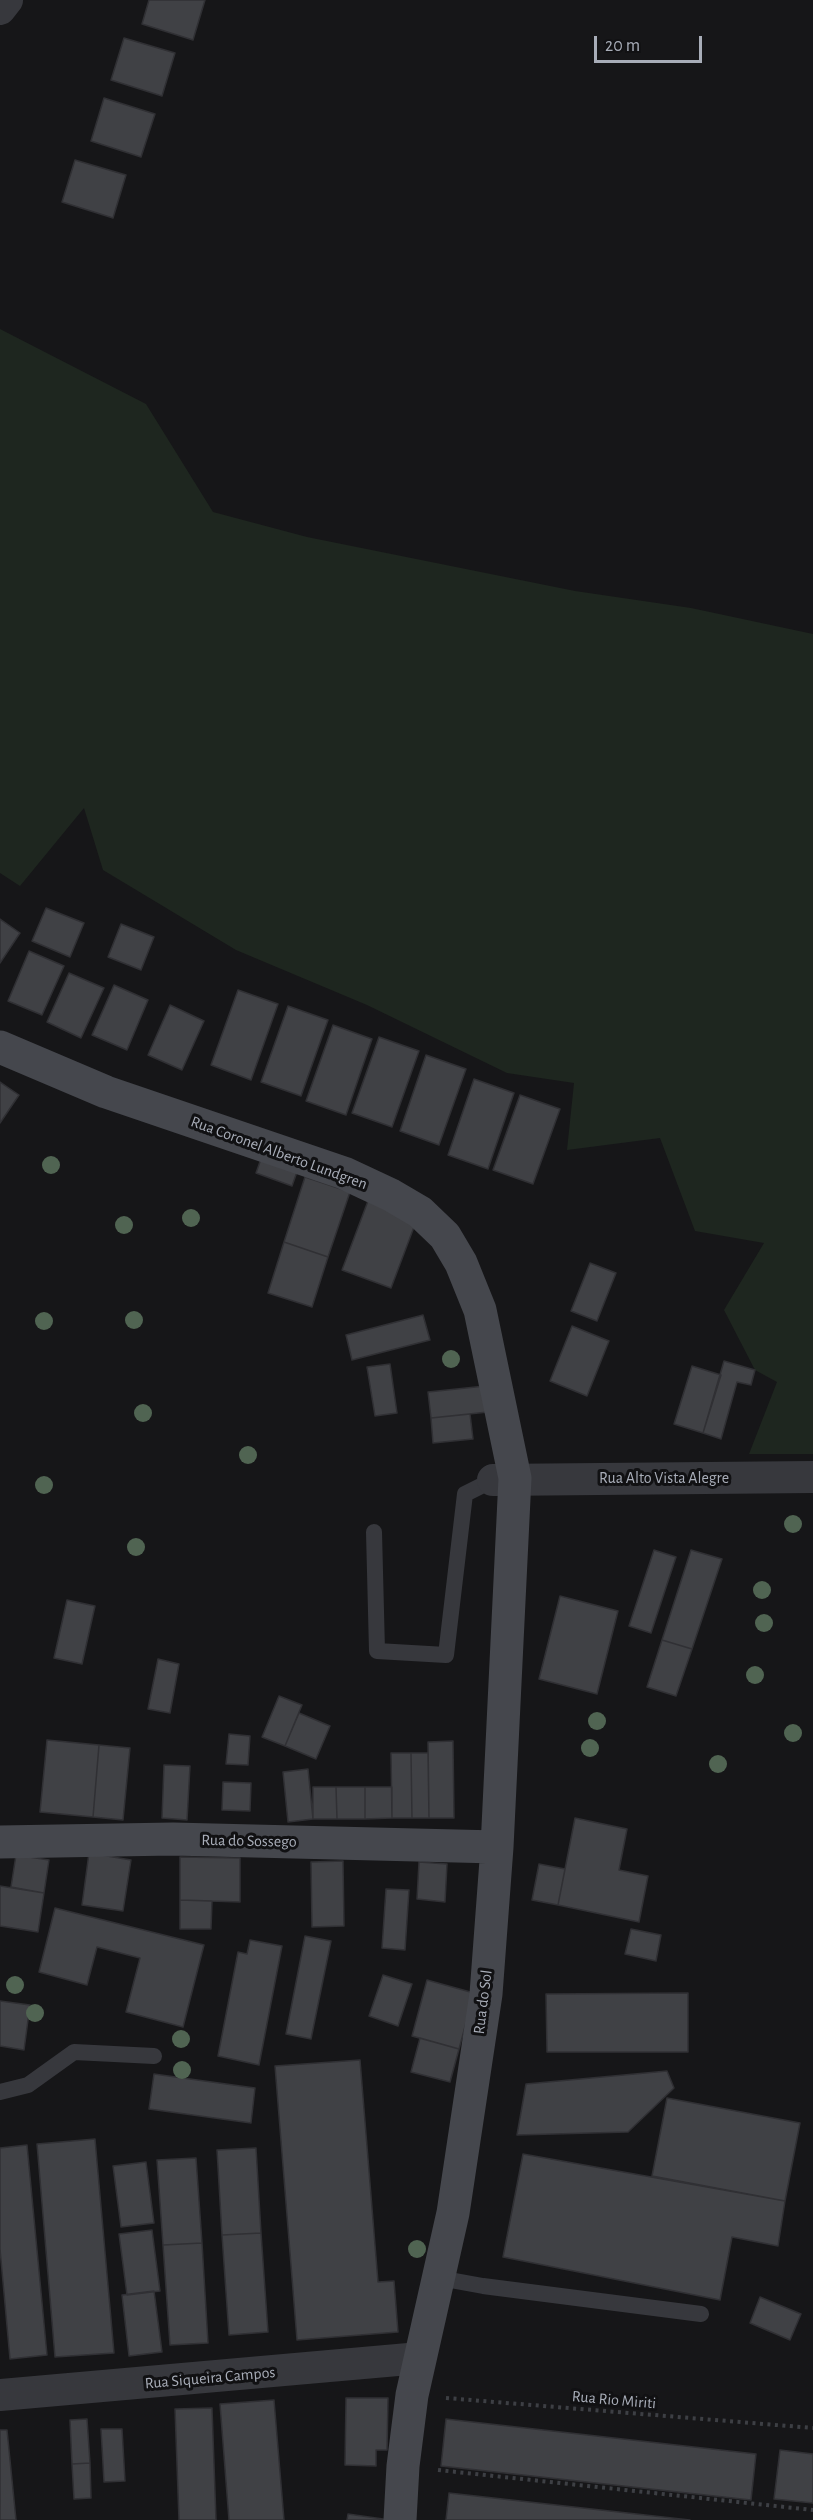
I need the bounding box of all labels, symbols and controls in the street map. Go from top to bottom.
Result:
scale bar [597,24,705,62]
text: 20 m [605,37,640,55]
street label: Rua Coronel Alberto Lundgren [188,1112,370,1194]
street label: Rua Alto Vista Alegre [599,1468,729,1488]
street label: Rua do Sossego [201,1831,297,1851]
street label: Rua do Sol [470,1969,496,2035]
street label: Rua Siqueira Campos [144,2363,276,2393]
street label: Rua Rio Miriti [571,2387,657,2413]

